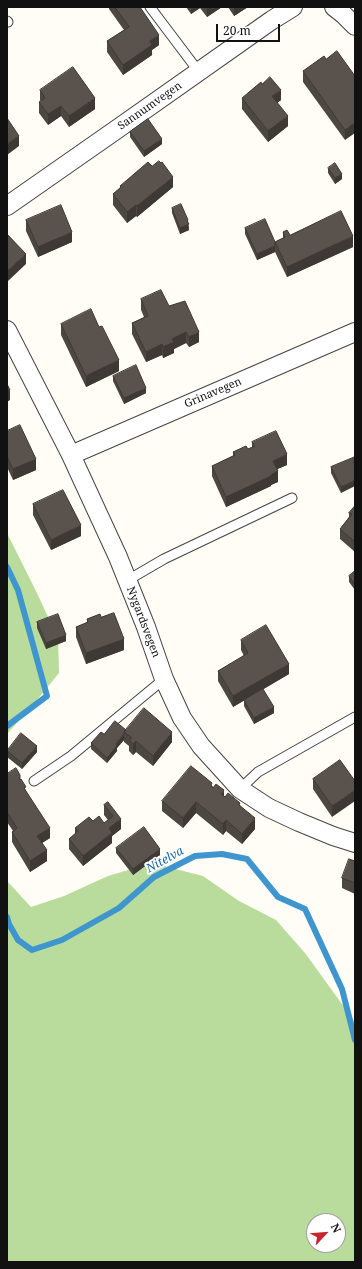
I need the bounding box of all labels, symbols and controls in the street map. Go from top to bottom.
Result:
scale bar [218,16,282,42]
text: 20 m [223,22,251,39]
street label: Sannumvegen [116,79,184,133]
street label: Grinavegen [182,375,244,411]
street label: Nygardsvegen [123,585,163,659]
water label: Nitelva [144,844,186,876]
north arrow [306,1213,346,1253]
text: N [328,1221,345,1235]

